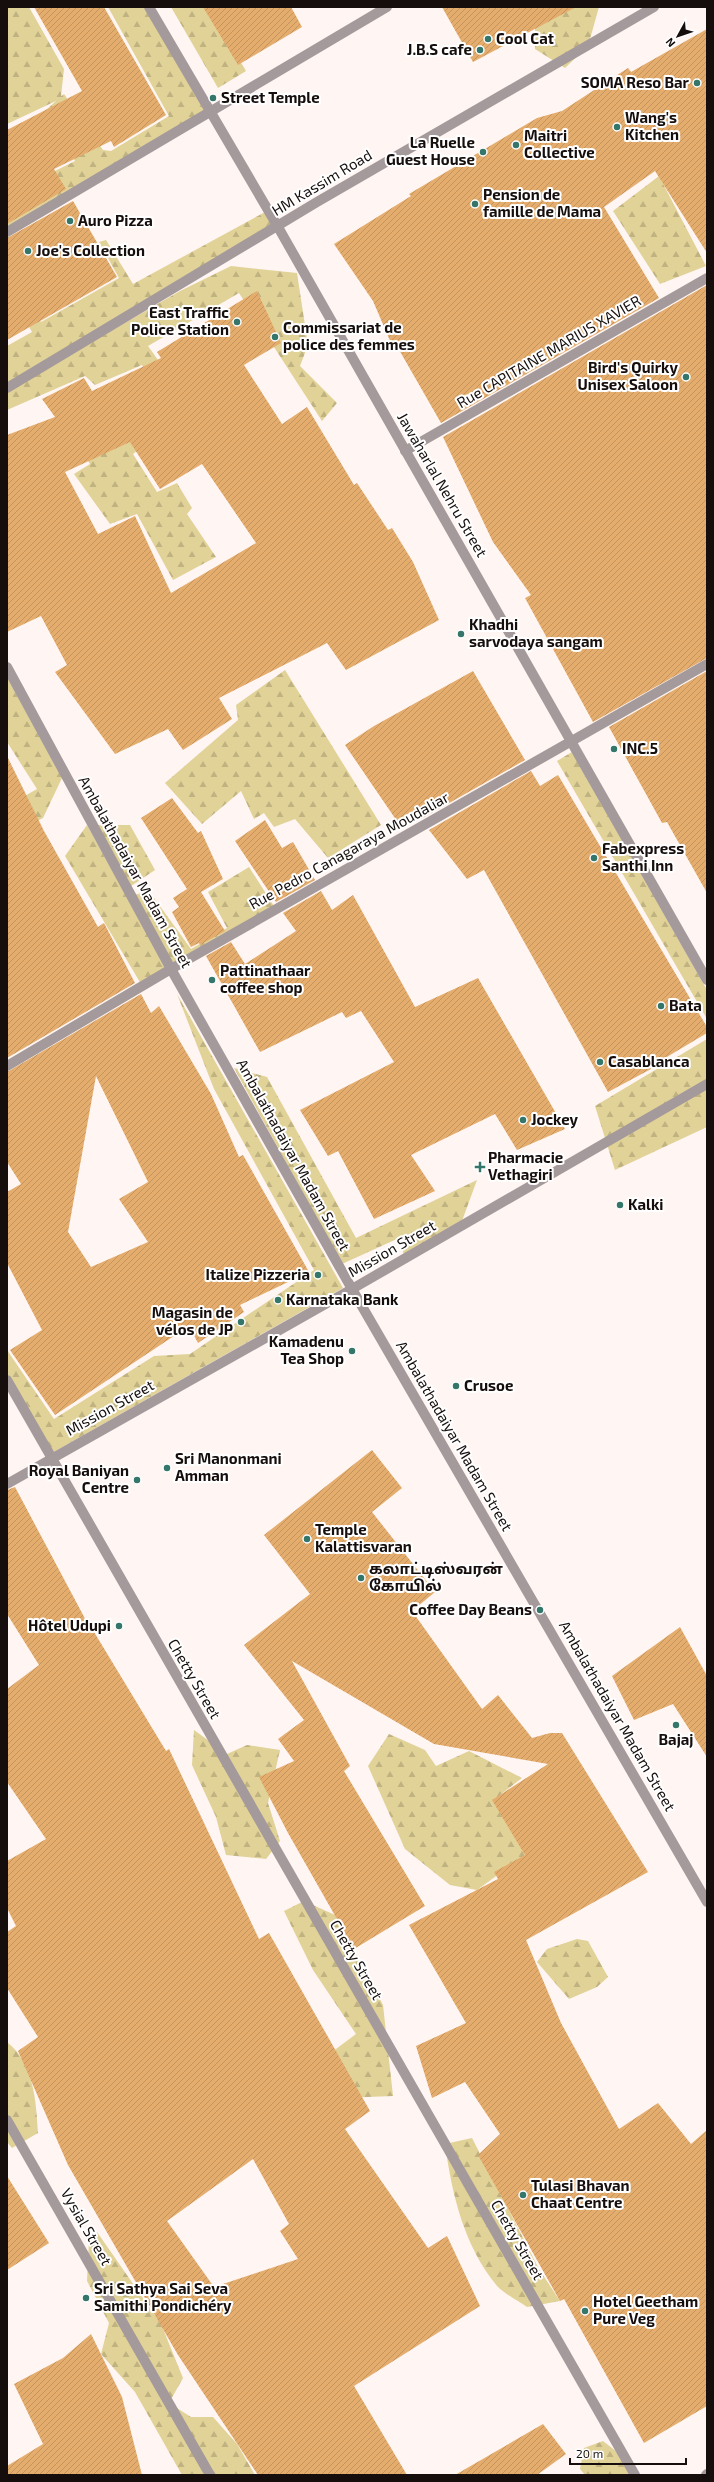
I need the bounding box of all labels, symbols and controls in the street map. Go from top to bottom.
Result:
north arrow [658,16,698,56]
place label: Cool Cat [496,29,554,47]
marker: Cool Cat [483,34,493,44]
text: N [662,35,677,50]
place label: J.B.S cafe [407,40,472,58]
marker: J.B.S cafe [475,45,485,55]
place label: SOMA Reso Bar [581,73,690,91]
marker: SOMA Reso Bar [692,78,702,88]
place label: Street Temple [221,88,320,106]
marker: Street Temple [208,93,218,103]
place label: Wang's Kitchen [625,108,679,143]
marker: Wang's Kitchen [612,122,622,132]
place label: Maitri Collective [524,126,595,161]
place label: La Ruelle Guest House [386,133,475,168]
marker: Maitri Collective [511,140,521,150]
street label: HM Kassim Road [268,145,375,219]
marker: La Ruelle Guest House [478,147,488,157]
place label: Pension de famille de Mama [483,185,601,220]
marker: Pension de famille de Mama [470,199,480,209]
place label: Auro Pizza [78,211,153,229]
marker: Auro Pizza [65,216,75,226]
place label: Joe's Collection [36,241,145,259]
marker: Joe's Collection [23,246,33,256]
street label: Rue CAPITAINE MARIUS XAVIER [453,291,644,411]
place label: East Traffic Police Station [131,303,229,338]
marker: East Traffic Police Station [232,317,242,327]
place label: Commissariat de police des femmes [283,318,415,353]
marker: Commissariat de police des femmes [270,332,280,342]
place label: Bird's Quirky Unisex Saloon [577,358,679,393]
marker: Bird's Quirky Unisex Saloon [681,372,691,382]
street label: Jawaharlal Nehru Street [394,409,492,560]
place label: Khadhi sarvodaya sangam [469,615,603,651]
marker: Khadhi sarvodaya sangam [456,629,466,639]
place label: INC.5 [622,739,658,757]
marker: INC.5 [609,744,619,754]
street label: Ambalathadaiyar Madam Street [75,772,196,971]
street label: Rue Pedro Canagaraya Moudaliar [245,788,452,913]
place label: Fabexpress Santhi Inn [602,839,684,874]
marker: Fabexpress Santhi Inn [589,853,599,863]
place label: Pattinathaar coffee shop [220,961,311,996]
marker: Pattinathaar coffee shop [207,975,217,985]
place label: Bata [669,996,702,1014]
marker: Bata [656,1001,666,1011]
place label: Casablanca [608,1052,689,1070]
street label: Ambalathadaiyar Madam Street [233,1055,354,1254]
marker: Casablanca [595,1057,605,1067]
place label: Jockey [531,1110,579,1129]
marker: Jockey [518,1115,528,1125]
place label: Pharmacie Vethagiri [488,1148,563,1183]
marker: Pharmacie Vethagiri [475,1162,485,1172]
place label: Kalki [628,1195,664,1213]
marker: Kalki [615,1200,625,1210]
street label: Mission Street [345,1216,439,1280]
place label: Italize Pizzeria [206,1265,310,1283]
marker: Italize Pizzeria [313,1270,323,1280]
place label: Karnataka Bank [286,1290,399,1308]
marker: Karnataka Bank [273,1295,283,1305]
place label: Magasin de vélos de JP [152,1303,233,1338]
marker: Magasin de vélos de JP [236,1317,246,1327]
place label: Kamadenu Tea Shop [269,1332,344,1367]
street label: Ambalathadaiyar Madam Street [393,1337,517,1534]
marker: Kamadenu Tea Shop [347,1346,357,1356]
street label: Mission Street [62,1375,157,1439]
place label: Crusoe [464,1376,513,1394]
marker: Crusoe [451,1381,461,1391]
place label: Sri Manonmani Amman [175,1449,282,1484]
place label: Royal Baniyan Centre [29,1461,129,1496]
marker: Sri Manonmani Amman [162,1463,172,1473]
marker: Royal Baniyan Centre [132,1475,142,1485]
place label: Temple Kalattisvaran [315,1520,412,1555]
marker: Temple Kalattisvaran [302,1534,312,1544]
place label: கலாட்டிஸ்வரன் கோயில் [369,1559,503,1594]
marker: கலாட்டிஸ்வரன் கோயில் [356,1573,366,1583]
place label: Coffee Day Beans [409,1600,532,1619]
marker: Coffee Day Beans [535,1605,545,1615]
place label: Hôtel Udupi [28,1616,111,1634]
street label: Ambalathadaiyar Madam Street [556,1617,680,1814]
marker: Hôtel Udupi [114,1621,124,1631]
street label: Chetty Street [165,1635,225,1722]
marker: Bajaj [671,1720,681,1730]
place label: Bajaj [658,1730,694,1748]
street label: Chetty Street [327,1916,387,2003]
place label: Tulasi Bhavan Chaat Centre [531,2176,630,2211]
street label: Vysial Street [58,2185,116,2268]
marker: Tulasi Bhavan Chaat Centre [518,2190,528,2200]
street label: Chetty Street [488,2196,548,2283]
place label: Sri Sathya Sai Seva Samithi Pondichéry [94,2279,232,2315]
place label: Hotel Geetham Pure Veg [593,2292,698,2327]
marker: Sri Sathya Sai Seva Samithi Pondichéry [81,2293,91,2303]
marker: Hotel Geetham Pure Veg [580,2306,590,2316]
scale bar [570,2440,686,2466]
text: 20 m [576,2446,603,2460]

